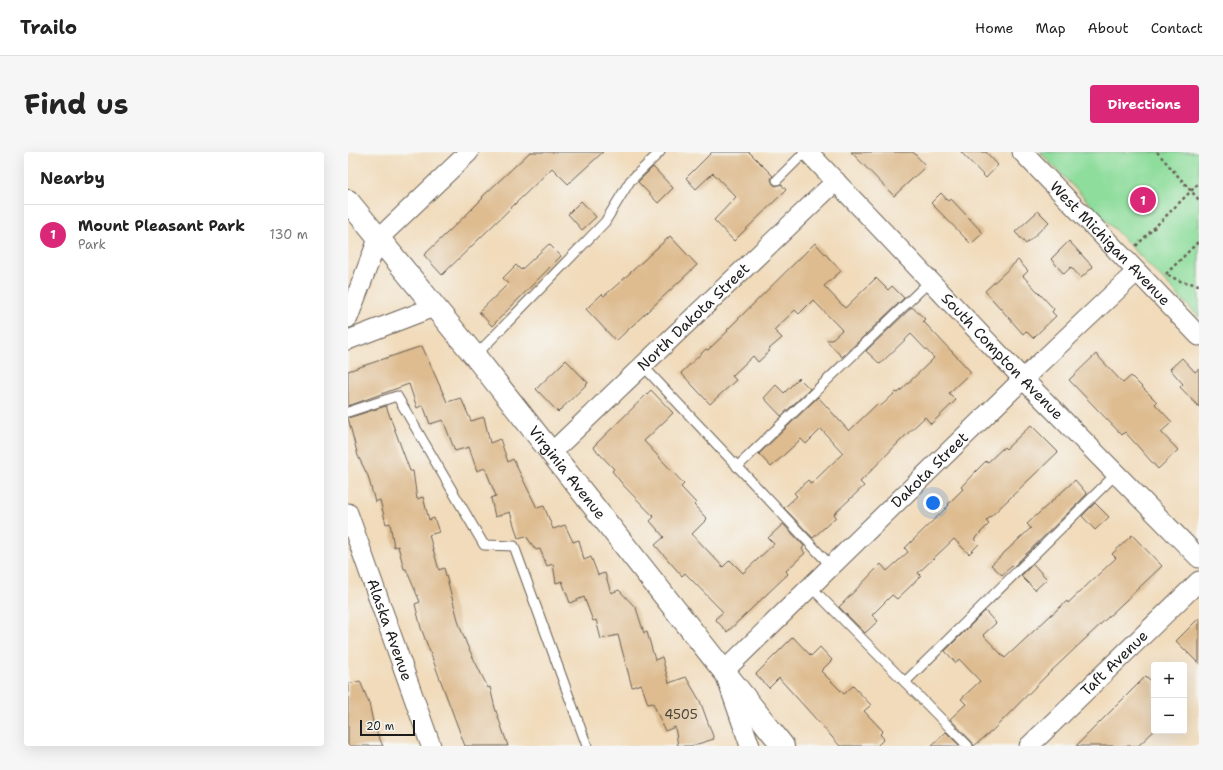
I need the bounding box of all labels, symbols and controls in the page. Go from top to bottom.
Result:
text: Trailo [20,15,77,40]
text: Home [975,19,1014,37]
text: Map [1036,19,1066,37]
text: About [1088,19,1129,37]
text: Contact [1151,19,1203,37]
text: Find us [24,85,129,123]
button: Directions [1090,85,1199,123]
text: Nearby [40,167,105,189]
street label: West Michigan Avenue [1045,177,1175,310]
pin: 1 [1130,185,1156,215]
text: Mount Pleasant Park [78,216,245,236]
text: 1 [50,226,56,243]
text: 130 m [270,226,308,243]
text: Park [78,236,106,253]
street label: North Dakota Street [633,259,754,375]
street label: South Compton Avenue [937,289,1068,424]
street label: Virginia Avenue [524,422,610,524]
street label: Dakota Street [887,428,973,512]
your location [923,493,943,513]
street label: Alaska Avenue [362,576,417,684]
street label: Taft Avenue [1076,626,1152,700]
map controls [1151,662,1187,734]
button: + [1151,662,1187,698]
button: − [1151,698,1187,734]
house number: 4505 [664,706,698,723]
scale bar [360,718,415,737]
text: 20 m [366,719,394,734]

